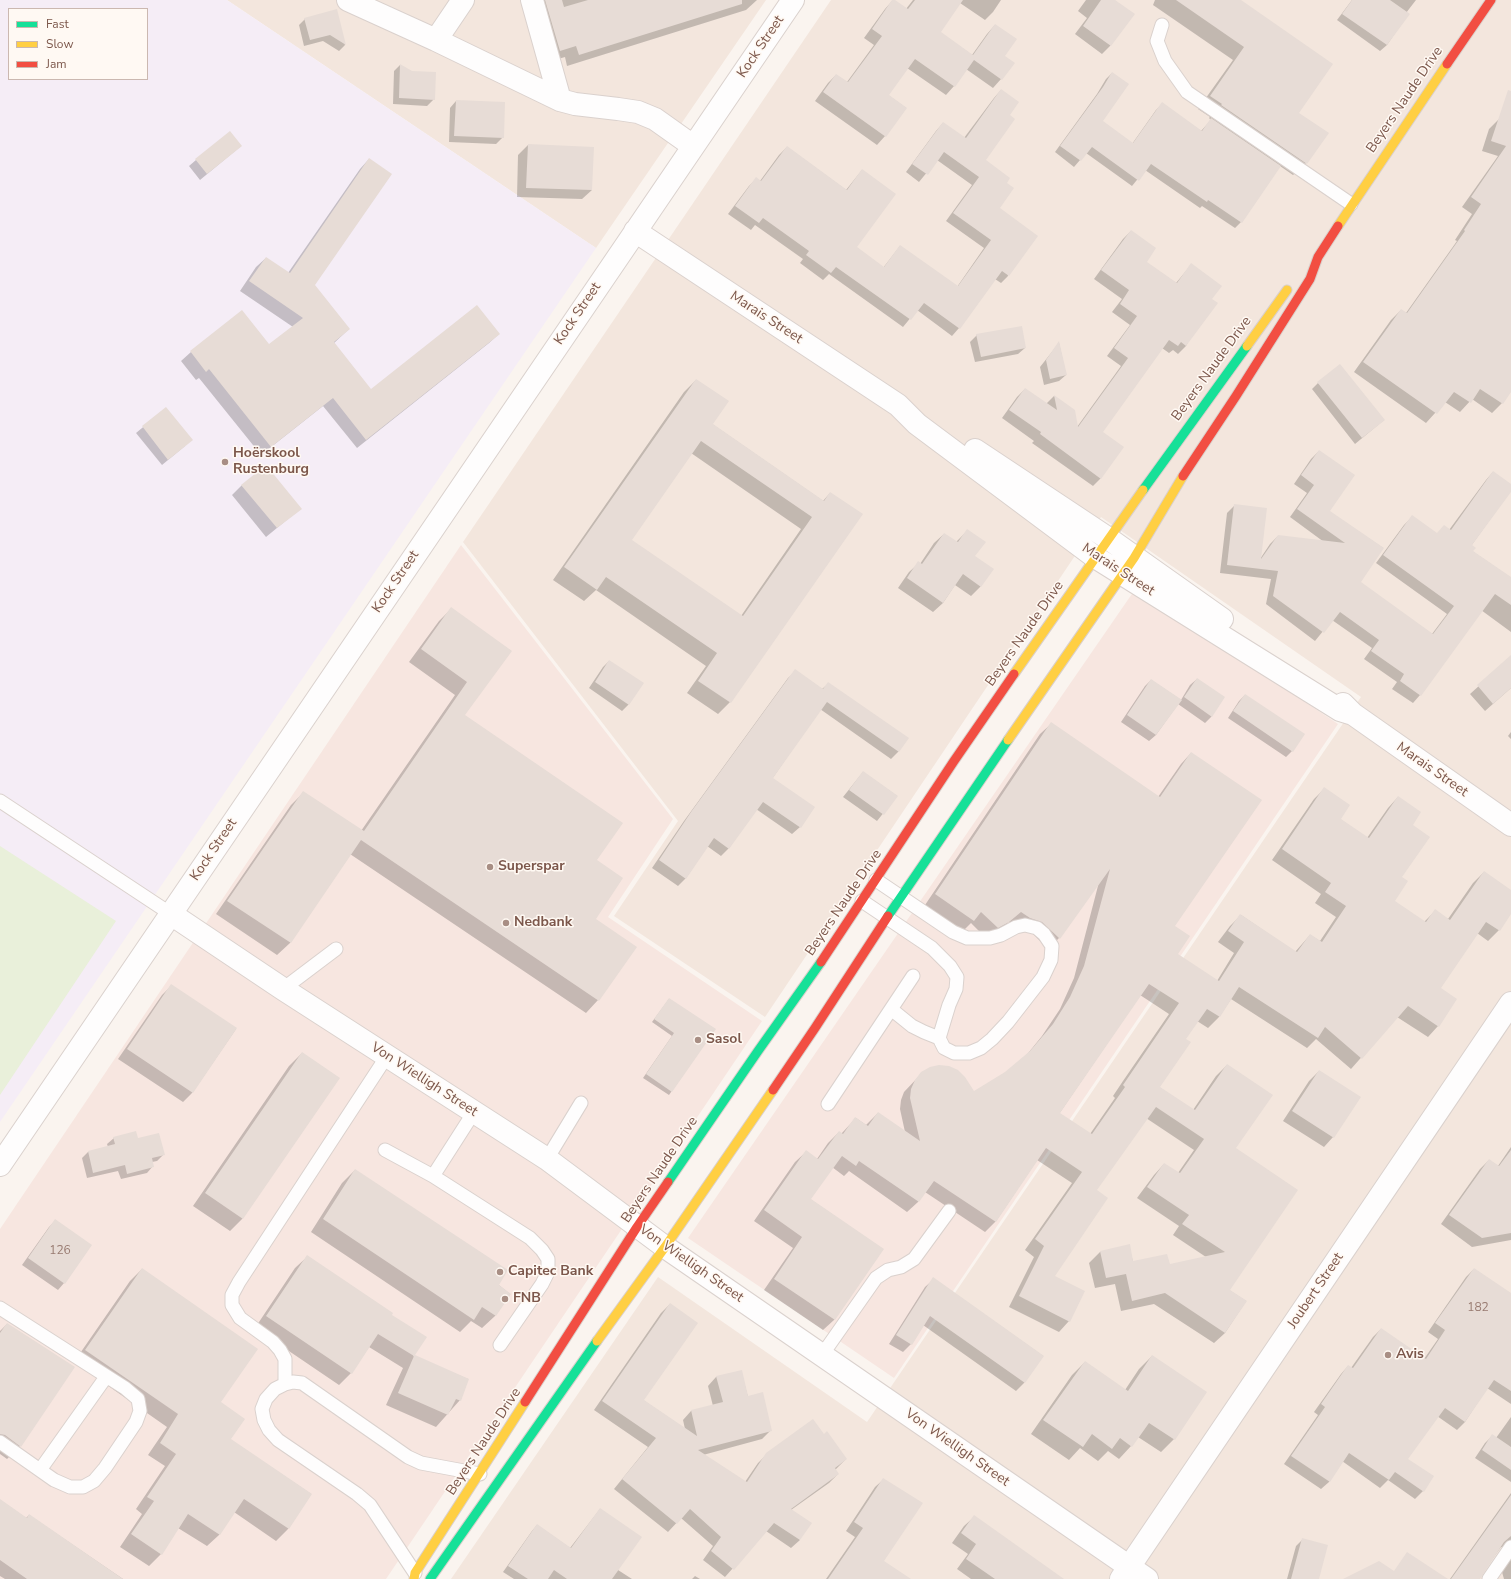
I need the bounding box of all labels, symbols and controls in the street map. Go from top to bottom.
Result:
legend [8,8,148,80]
street label: Kock Street [734,13,788,81]
text: Fast [46,16,69,32]
text: Slow [46,36,74,52]
street label: Beyers Naude Drive [1363,44,1447,156]
text: Jam [46,56,67,72]
street label: Kock Street [551,280,605,348]
street label: Marais Street [726,288,806,348]
street label: Beyers Naude Drive [1169,314,1255,424]
place label: Hoërskool Rustenburg [233,446,309,478]
marker: Hoërskool Rustenburg [220,457,230,467]
street label: Marais Street [1078,540,1158,600]
street label: Kock Street [369,548,423,616]
street label: Beyers Naude Drive [982,578,1068,690]
street label: Marais Street [1393,739,1471,801]
street label: Kock Street [187,816,241,884]
street label: Beyers Naude Drive [802,847,886,959]
place label: Superspar [498,859,565,875]
marker: Superspar [485,862,495,872]
place label: Nedbank [514,915,572,931]
marker: Nedbank [501,918,511,928]
place label: Sasol [706,1032,742,1048]
marker: Sasol [693,1035,703,1045]
street label: Von Wielligh Street [368,1039,480,1121]
street label: Beyers Naude Drive [618,1114,702,1226]
street label: Von Wielligh Street [635,1222,747,1306]
house number: 126 [49,1244,71,1258]
street label: Joubert Street [1284,1250,1348,1332]
place label: Capitec Bank [508,1264,593,1280]
marker: Capitec Bank [495,1267,505,1277]
place label: FNB [513,1291,541,1307]
marker: FNB [500,1294,510,1304]
house number: 182 [1467,1301,1489,1315]
place label: Avis [1396,1347,1424,1363]
marker: Avis [1383,1350,1393,1360]
street label: Beyers Naude Drive [443,1385,525,1499]
street label: Von Wielligh Street [901,1406,1013,1490]

